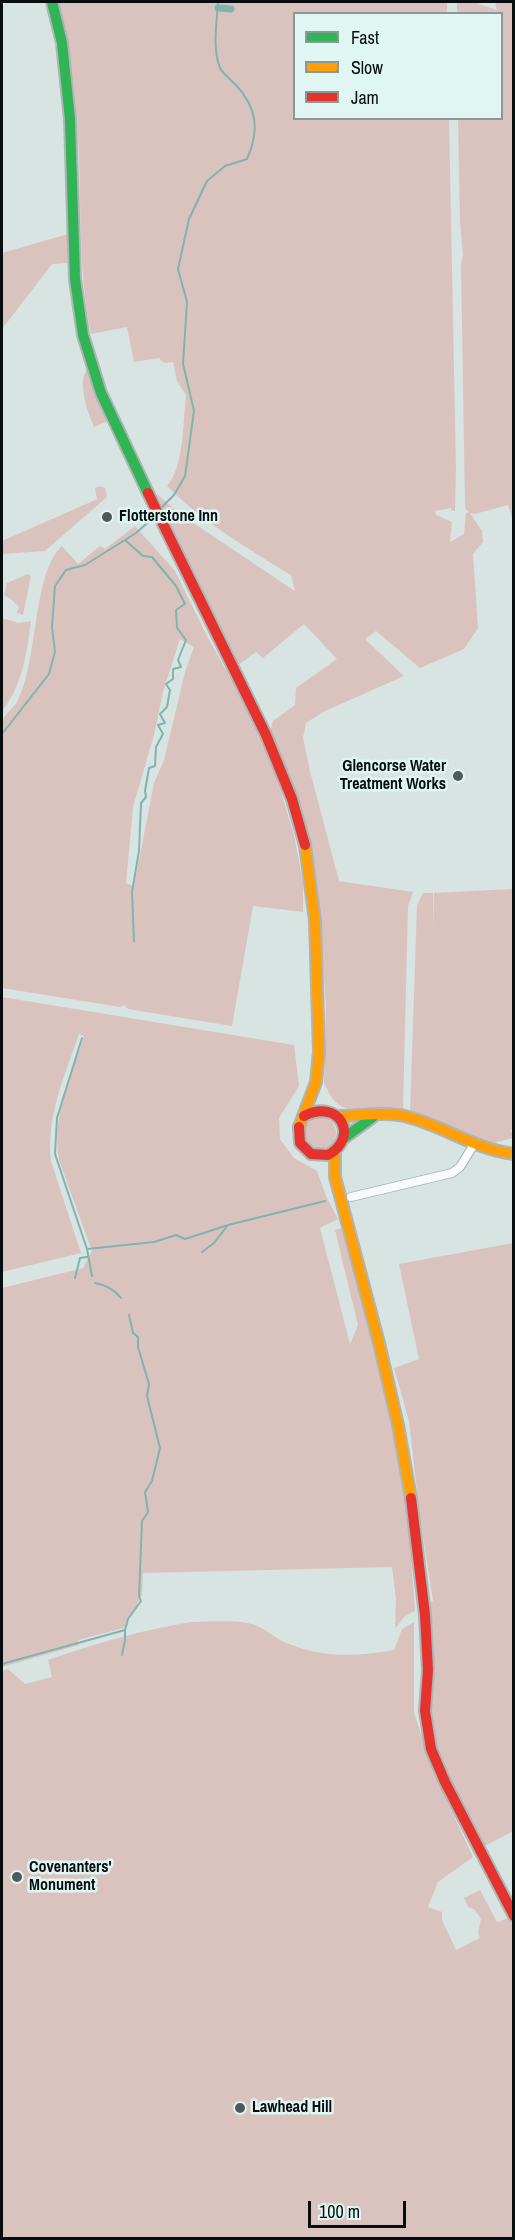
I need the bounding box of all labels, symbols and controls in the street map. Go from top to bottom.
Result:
legend [293,12,503,120]
text: Fast [351,25,379,50]
text: Slow [351,55,383,80]
text: Jam [351,85,379,110]
place label: Flotterstone Inn [119,507,218,527]
marker: Flotterstone Inn [100,510,114,524]
place label: Glencorse Water Treatment Works [340,757,446,795]
marker: Glencorse Water Treatment Works [451,769,465,783]
place label: Covenanters' Monument [29,1858,112,1896]
marker: Covenanters' Monument [10,1870,24,1884]
place label: Lawhead Hill [252,2098,332,2118]
marker: Lawhead Hill [233,2101,247,2115]
scale bar [311,2189,408,2227]
text: 100 m [319,2199,360,2224]

